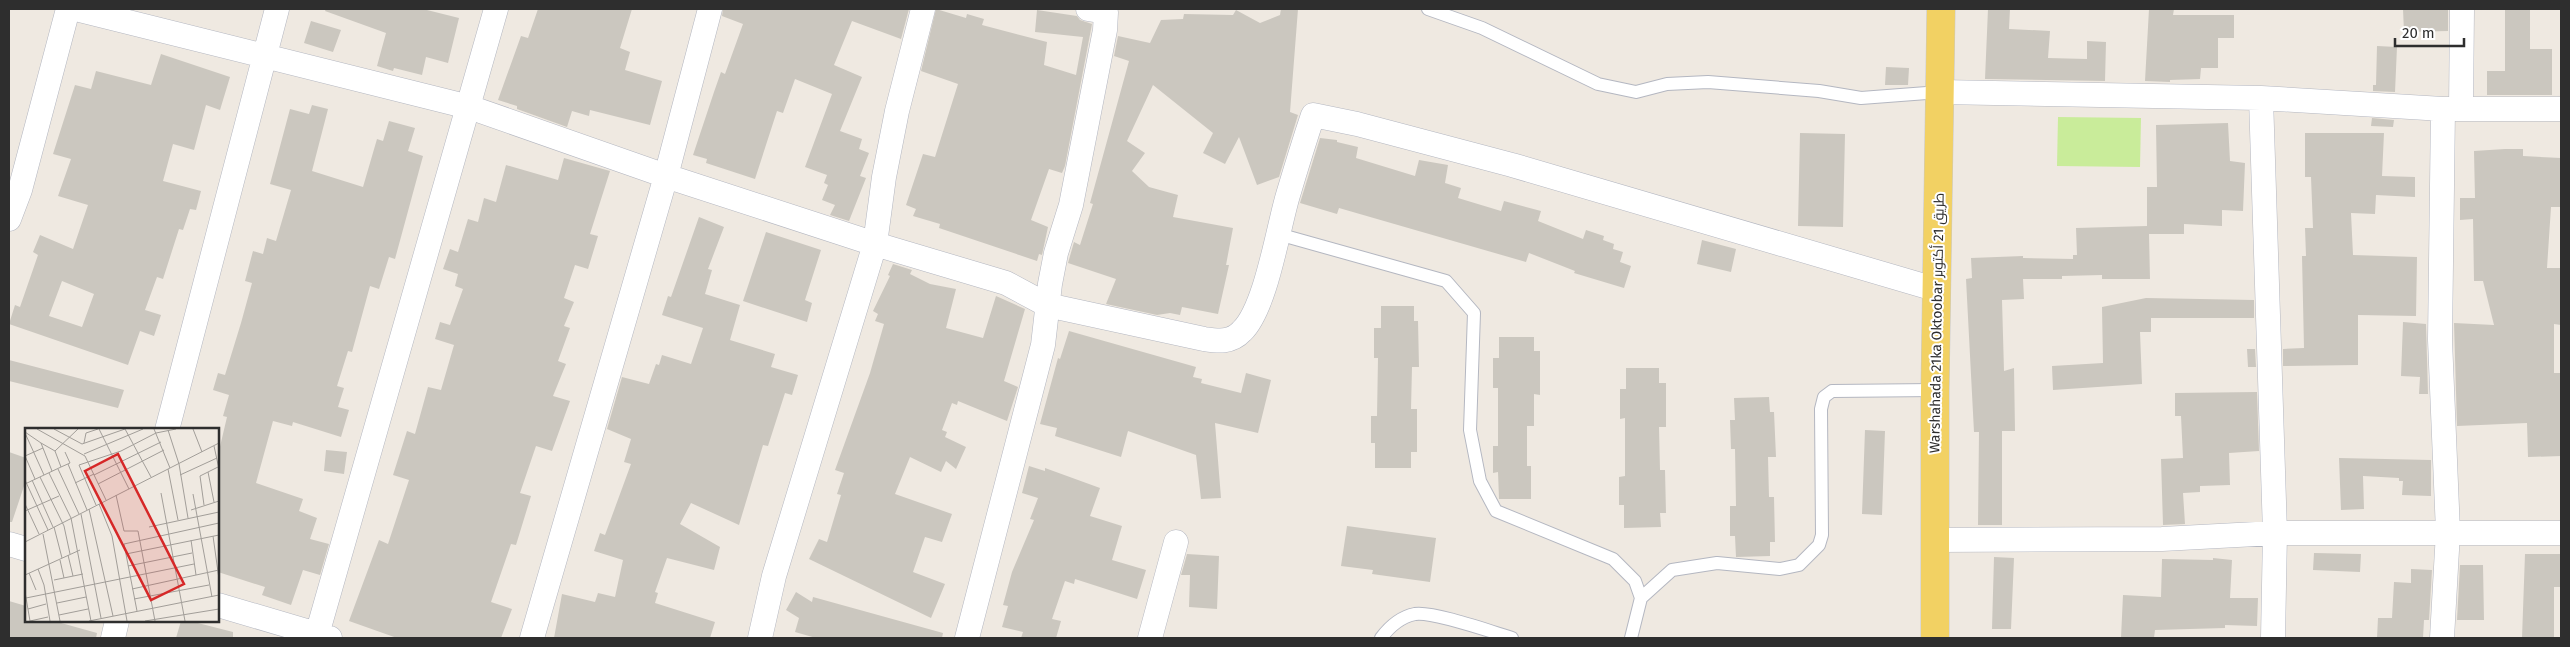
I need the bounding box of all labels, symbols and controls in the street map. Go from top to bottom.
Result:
scale bar [2395,15,2464,47]
text: 20 m [2402,24,2435,42]
street label: Warshahada 21ka Oktoobar طريق 21 أكتوبر [1925,193,1948,453]
inset map [25,428,219,622]

